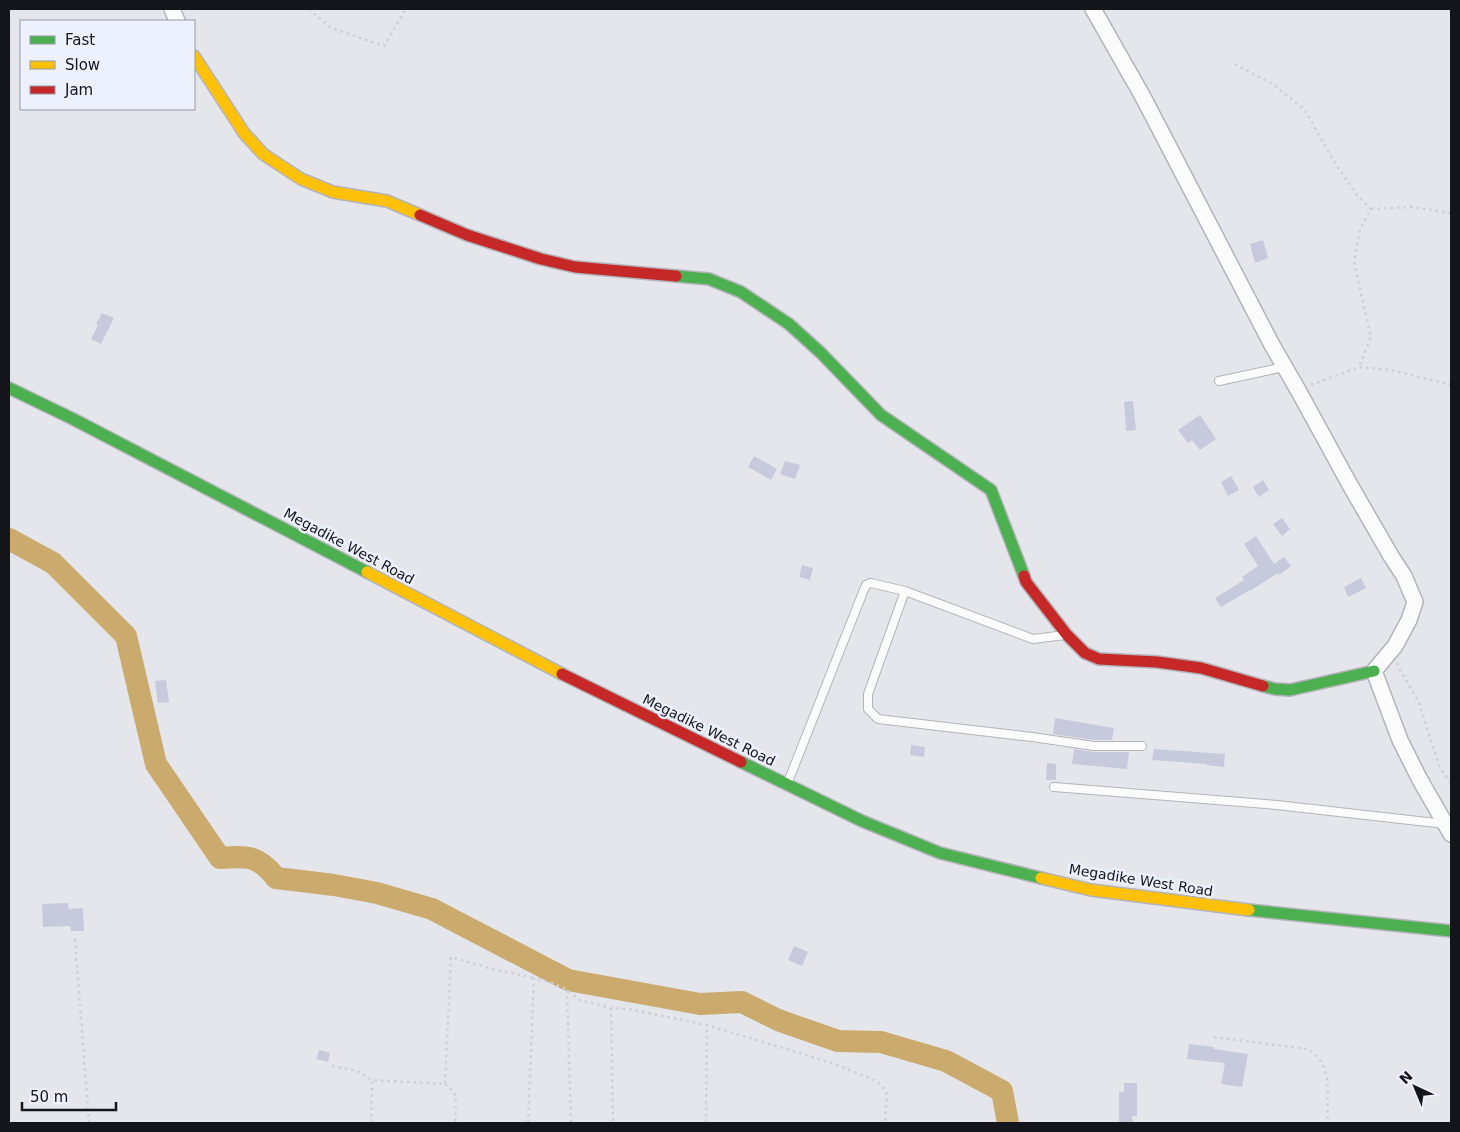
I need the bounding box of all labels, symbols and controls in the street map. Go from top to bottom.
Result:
legend [20,20,195,110]
text: Fast [65,31,95,49]
text: Slow [65,56,100,74]
text: Jam [64,81,93,99]
street label: Megadike West Road [281,505,417,587]
street label: Megadike West Road [640,691,778,769]
street label: Megadike West Road [1068,861,1214,899]
north arrow [1390,1062,1440,1112]
text: N [1396,1068,1416,1087]
scale bar [22,1080,116,1112]
text: 50 m [30,1088,68,1106]

